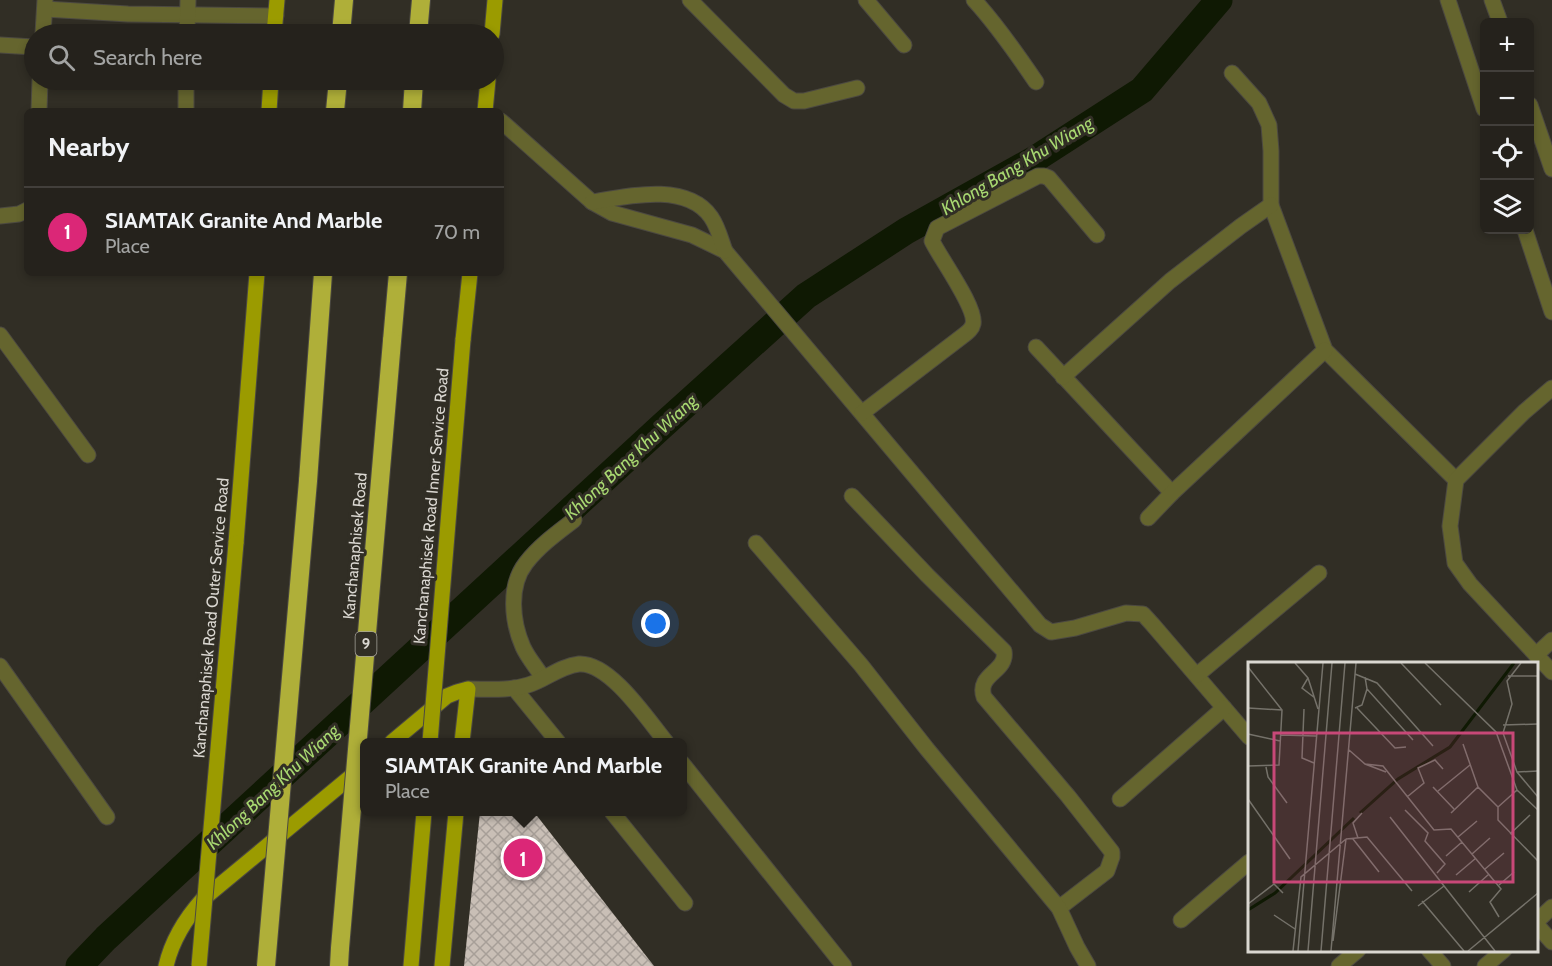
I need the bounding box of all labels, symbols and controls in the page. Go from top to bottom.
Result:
map controls [1480,18,1534,234]
button: + [1480,18,1534,72]
search box [24,24,504,90]
icon: search [45,41,78,74]
text: Search here [93,44,202,71]
button: − [1480,72,1534,126]
water label: Khlong Bang Khu Wiang [937,111,1098,220]
button: locate [1480,126,1534,180]
text: Nearby [48,131,129,163]
button: layers [1480,180,1534,234]
text: SIAMTAK Granite And Marble [105,207,382,234]
text: 1 [64,220,71,244]
text: 70 m [434,220,480,244]
text: Place [105,234,150,258]
street label: Kanchanaphisek Road Inner Service Road [409,367,453,645]
water label: Khlong Bang Khu Wiang [560,389,703,524]
street label: Kanchanaphisek Road [339,472,371,620]
street label: Kanchanaphisek Road Outer Service Road [189,477,233,759]
your location [641,609,670,638]
road number: 9 [356,632,376,656]
inset map [1248,662,1537,951]
water label: Khlong Bang Khu Wiang [202,719,345,854]
popup [360,738,687,816]
text: SIAMTAK Granite And Marble [385,752,662,779]
text: Place [385,779,430,803]
pin: 1 [504,836,542,880]

